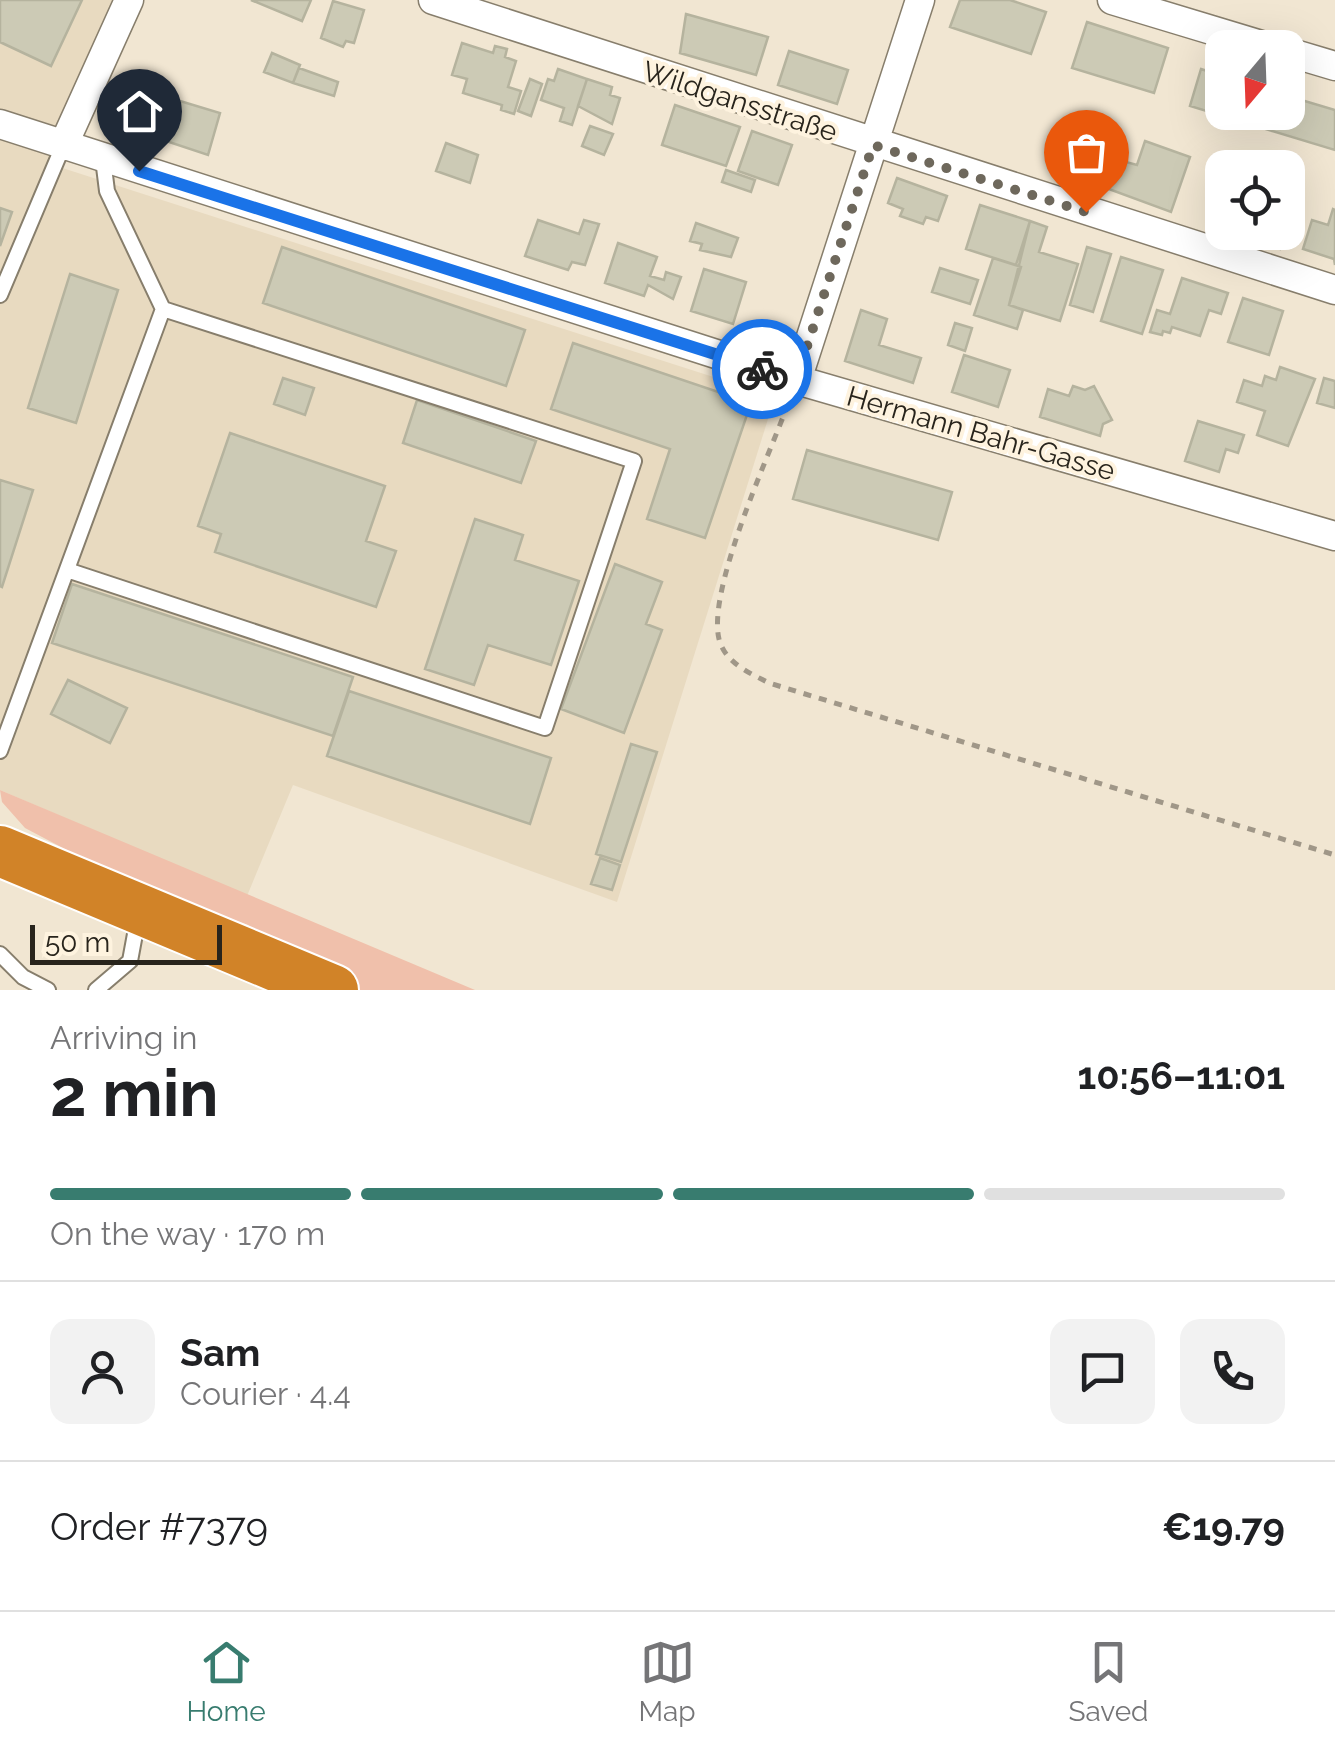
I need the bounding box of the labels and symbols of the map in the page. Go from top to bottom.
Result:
north arrow [1205,30,1305,130]
street label: Wildgansstraße [638,54,841,148]
pin [97,69,182,172]
pin [1044,110,1129,213]
courier [712,319,812,419]
street label: Hermann Bahr-Gasse [843,379,1119,488]
scale bar [30,920,222,964]

